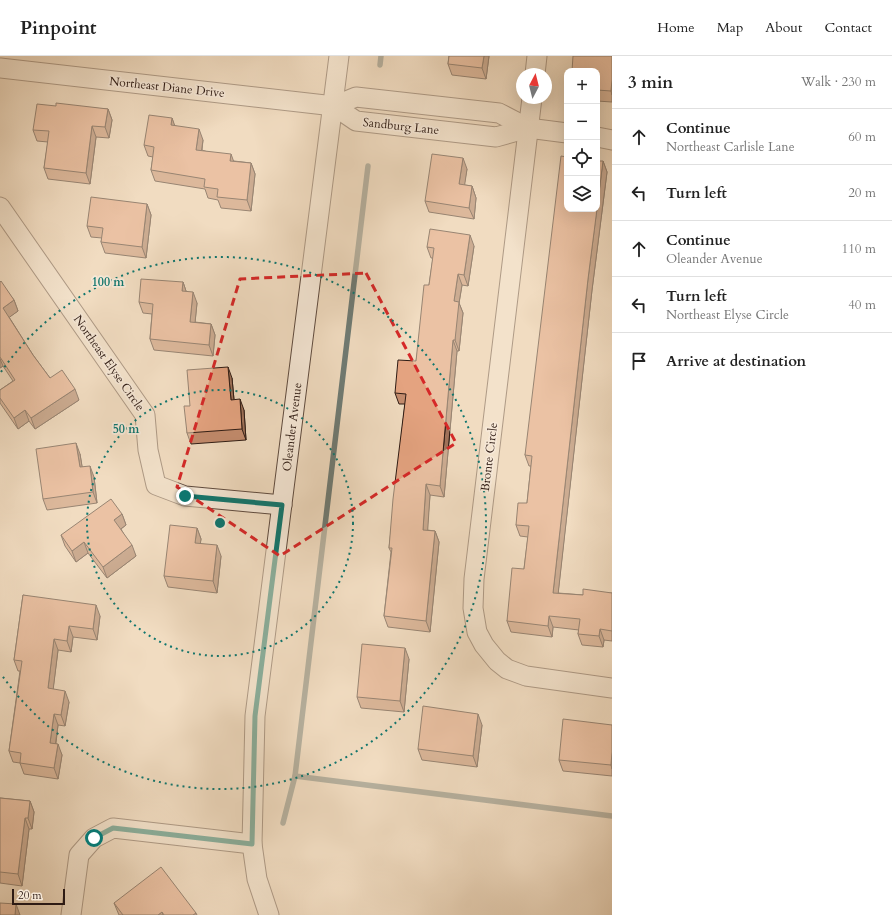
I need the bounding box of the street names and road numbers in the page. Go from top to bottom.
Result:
street label: Northeast Diane Drive [108,73,226,101]
street label: Sandburg Lane [362,114,440,138]
street label: Northeast Elyse Circle [70,312,148,414]
street label: Oleander Avenue [279,382,305,472]
street label: Bronte Circle [477,422,501,492]

